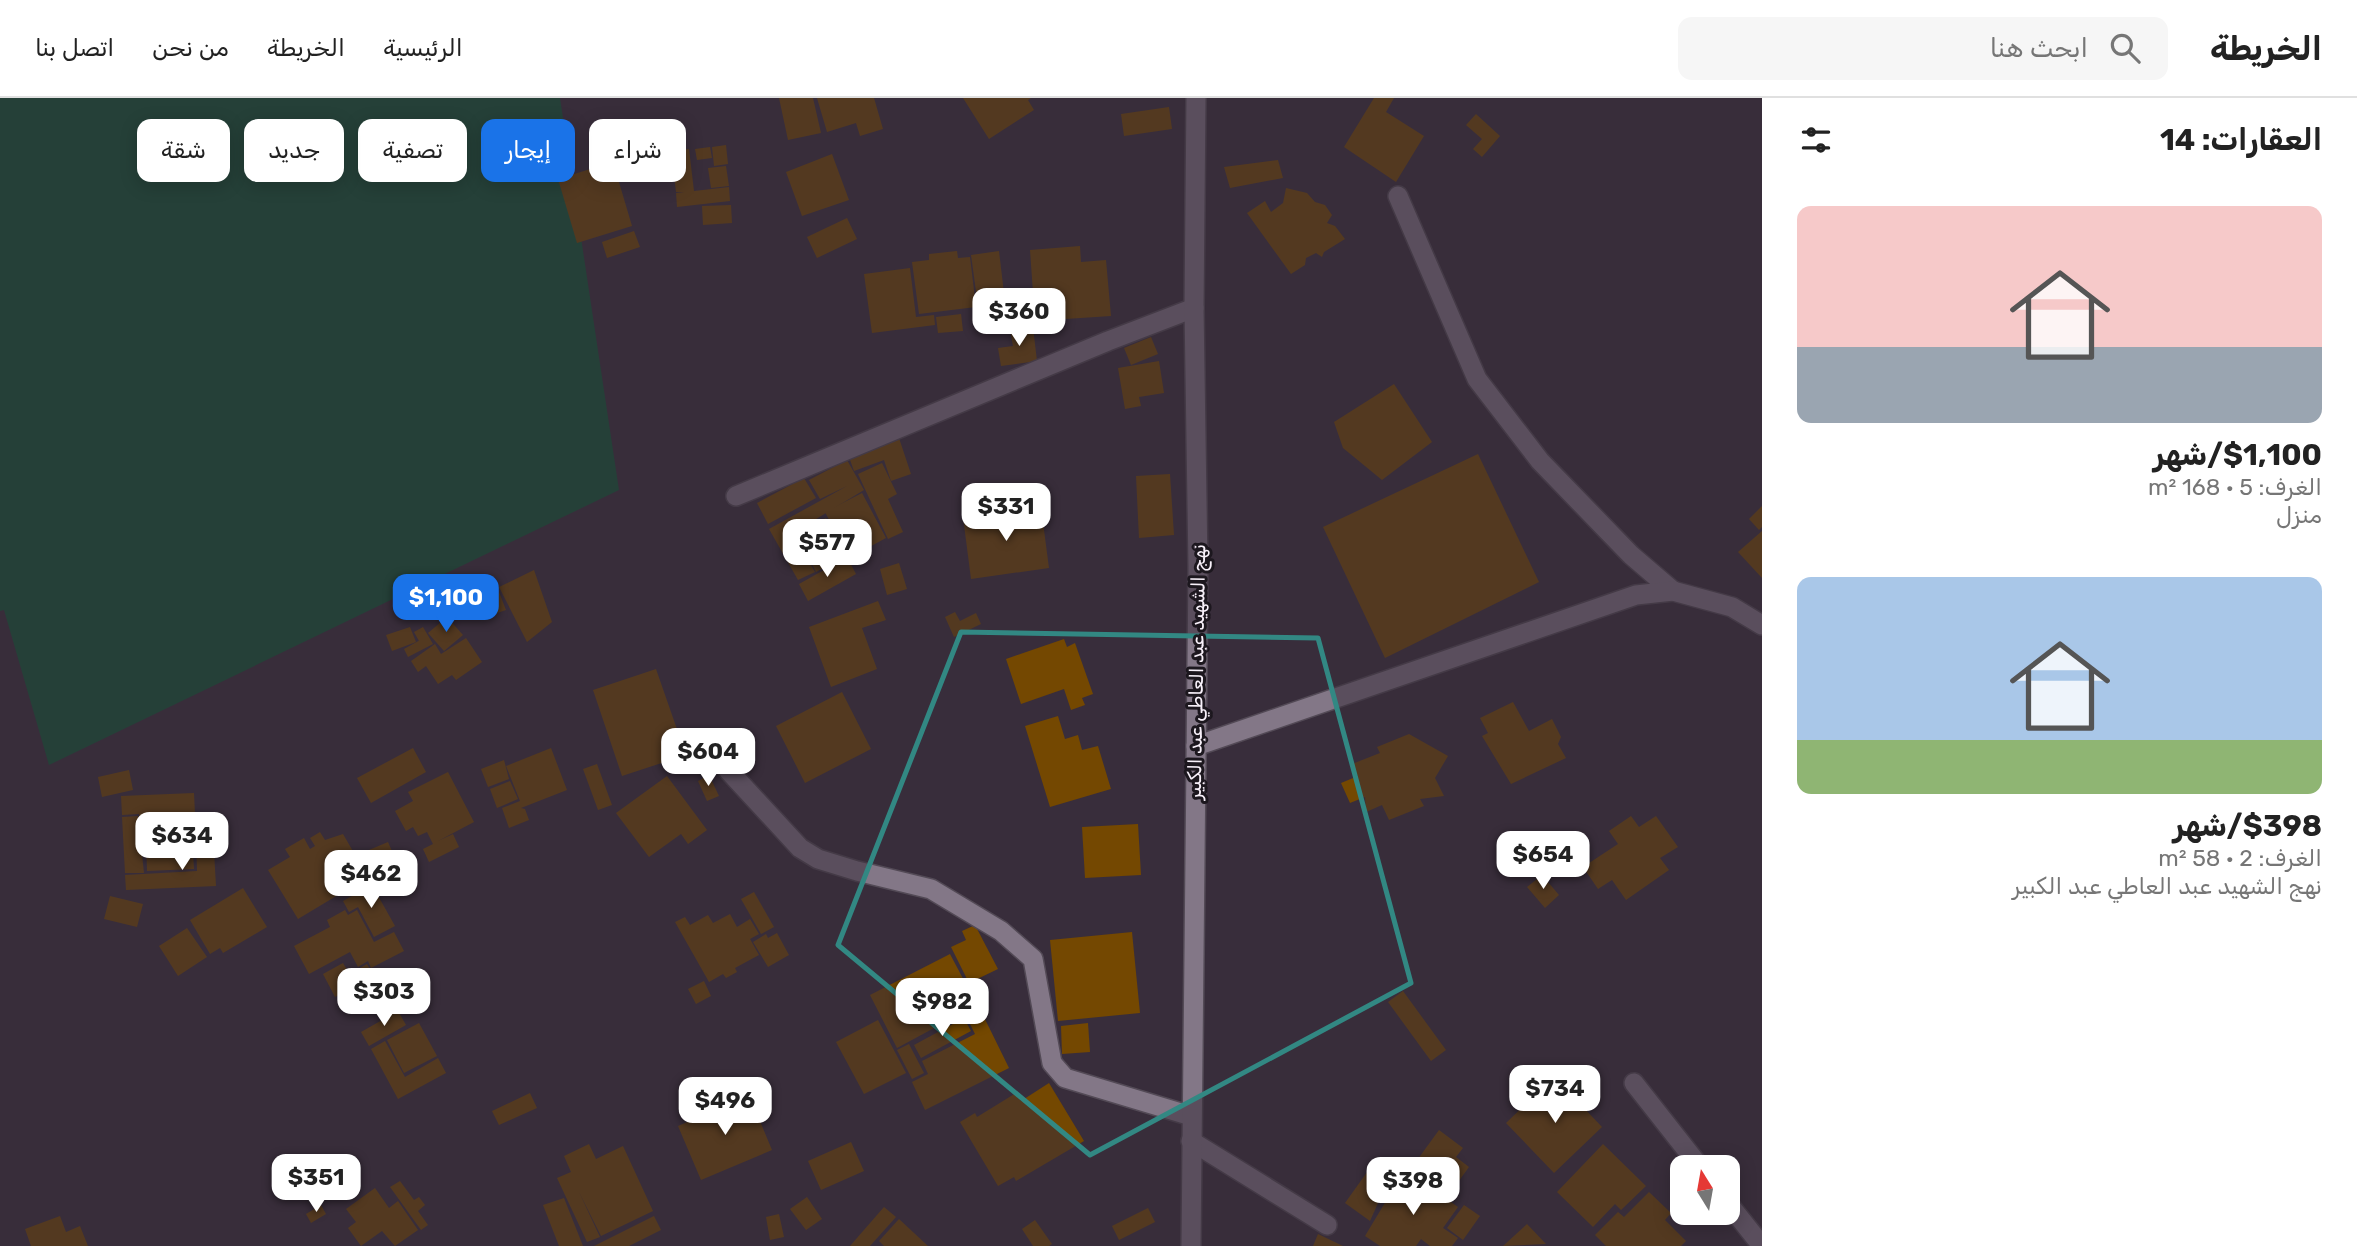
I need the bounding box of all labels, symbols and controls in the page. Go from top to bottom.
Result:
search box [1678,17,2168,80]
icon: search [2106,29,2144,67]
text: الخريطة [2210,29,2322,68]
text: ابحث هنا [1990,33,2088,64]
text: اتصل بنا [35,34,114,62]
text: من نحن [152,34,229,62]
text: الخريطة [267,34,345,62]
text: الرئيسية [383,34,463,62]
chip: شقة [137,119,230,182]
chip: جديد [244,119,344,182]
chip: تصفية [358,119,467,182]
chip: إيجار [481,119,575,182]
chip: شراء [589,119,686,182]
icon: filters [1797,121,1835,159]
text: العقارات: 14 [2160,122,2322,158]
icon: home [1997,252,2123,378]
pin: $360 [978,288,1060,348]
text: $360 [988,297,1050,325]
text: $1,100/شهر [2153,437,2322,473]
text: الغرف: 5 · 168 m² [2148,473,2322,501]
pin: $331 [965,484,1047,543]
text: $331 [978,492,1034,520]
text: منزل [2276,501,2322,529]
pin: $577 [786,519,868,579]
text: $577 [799,528,855,556]
street label: نهج الشهيد عبد العاطي عبد الكبير [1183,544,1213,801]
pin: $1,100 [389,574,503,634]
text: $1,100 [409,583,483,611]
icon: home [1997,623,2123,749]
pin: $604 [667,728,749,788]
text: $604 [677,737,739,765]
text: $398/شهر [2173,808,2322,844]
pin: $634 [141,812,223,872]
text: $634 [151,821,213,849]
pin: $654 [1502,832,1584,891]
text: $654 [1513,840,1573,868]
text: الغرف: 2 · 58 m² [2158,844,2322,872]
pin: $462 [330,850,412,910]
text: $462 [341,859,402,887]
text: نهج الشهيد عبد العاطي عبد الكبير [2012,872,2322,900]
pin: $303 [343,968,425,1028]
text: $303 [353,977,415,1005]
pin: $982 [901,978,983,1038]
text: $982 [912,987,972,1015]
pin: $734 [1514,1066,1596,1125]
text: $734 [1525,1074,1585,1102]
pin: $496 [684,1077,766,1137]
text: $496 [695,1086,755,1114]
pin: $351 [275,1154,357,1214]
north arrow [1670,1155,1740,1225]
map controls [1670,1155,1740,1225]
pin: $398 [1372,1158,1454,1217]
text: $351 [288,1163,344,1191]
text: $398 [1383,1166,1443,1194]

